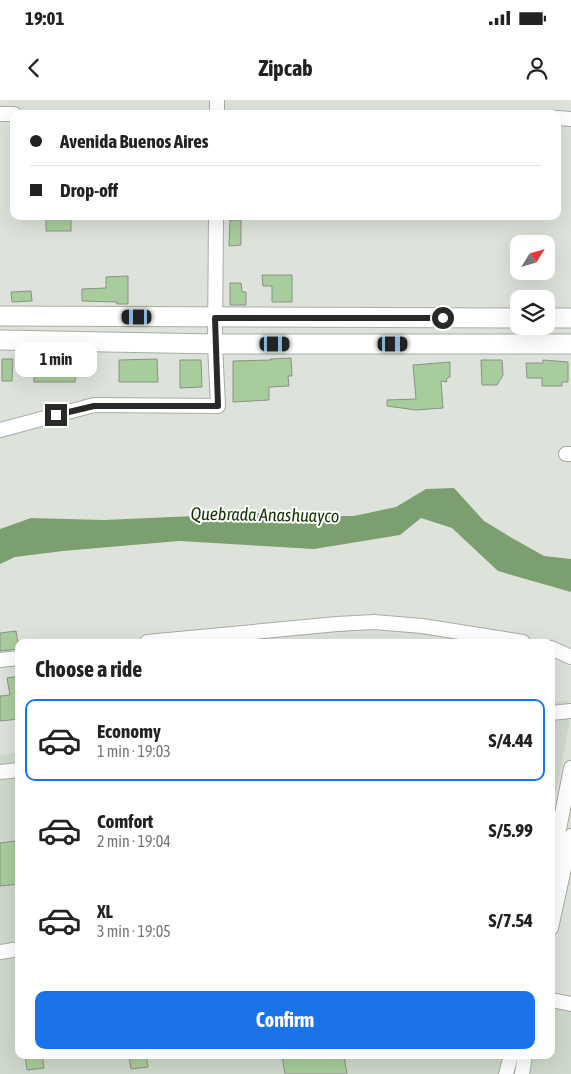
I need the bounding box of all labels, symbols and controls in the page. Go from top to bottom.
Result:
text: 19:01 [25,7,64,29]
icon: back [20,54,48,82]
icon: person [523,54,551,82]
text: Zipcab [258,55,313,81]
text: Avenida Buenos Aires [60,130,209,152]
text: Drop-off [60,179,118,201]
north arrow [510,235,555,280]
map controls [510,235,555,335]
button: layers [510,290,555,335]
route start [432,307,454,329]
car [122,310,152,325]
car [260,337,290,352]
car [378,337,408,352]
callout: 1 min [15,342,97,378]
text: 1 min [40,350,72,368]
route end [45,404,67,426]
water label: Quebrada Anashuayco [190,503,340,526]
text: Choose a ride [35,656,142,682]
icon: car [37,718,82,763]
text: Economy [97,720,161,742]
text: S/4.44 [488,729,533,751]
text: 1 min · 19:03 [97,742,171,760]
icon: car [37,808,82,853]
text: Comfort [97,810,153,832]
text: S/5.99 [488,819,533,841]
text: 2 min · 19:04 [97,832,171,850]
icon: car [37,898,82,943]
text: XL [97,900,113,922]
text: S/7.54 [488,909,533,931]
text: 3 min · 19:05 [97,922,171,940]
button: Confirm [35,991,535,1049]

